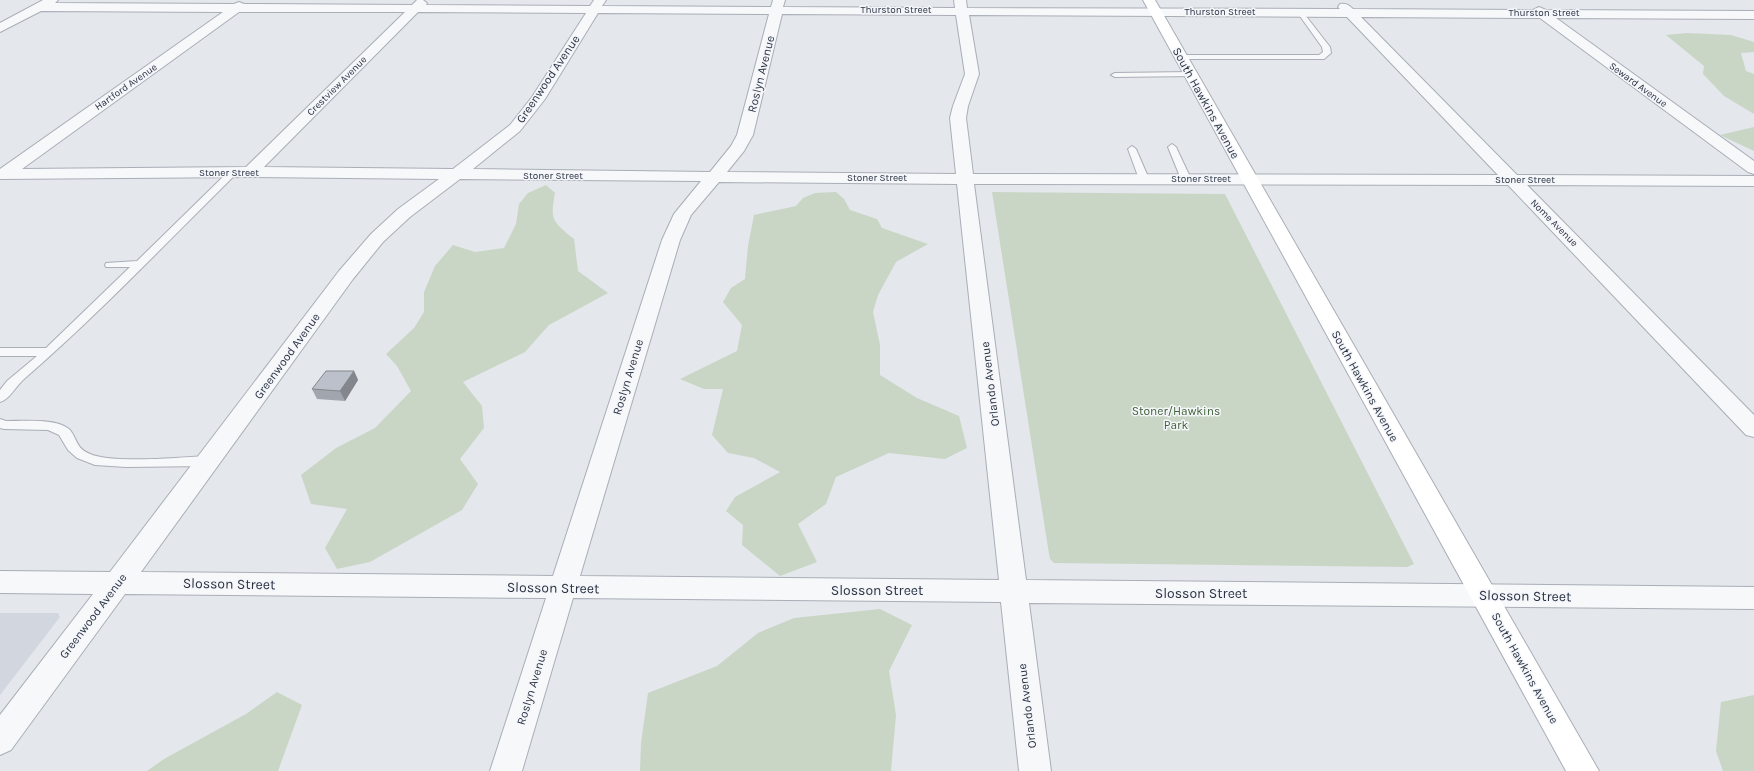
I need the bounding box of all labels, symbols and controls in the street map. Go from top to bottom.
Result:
street label: Thurston Street [860,4,932,16]
street label: Thurston Street [1184,6,1256,18]
street label: Thurston Street [1508,7,1580,19]
street label: Greenwood Avenue [513,32,583,126]
street label: Roslyn Avenue [745,34,777,114]
street label: South Hawkins Avenue [1170,45,1242,161]
street label: Crestview Avenue [305,54,369,118]
street label: Seward Avenue [1607,60,1669,110]
street label: Hartford Avenue [93,61,159,113]
street label: Stoner Street [199,167,259,179]
street label: Stoner Street [523,170,583,182]
street label: Stoner Street [847,172,907,184]
street label: Stoner Street [1171,173,1231,185]
street label: Stoner Street [1495,174,1555,186]
street label: Nome Avenue [1528,197,1580,249]
street label: Greenwood Avenue [251,310,323,402]
street label: South Hawkins Avenue [1329,328,1401,444]
street label: Roslyn Avenue [610,337,646,417]
street label: Orlando Avenue [978,341,1002,427]
park label: Stoner/Hawkins Park [1132,404,1220,432]
street label: Greenwood Avenue [56,571,130,661]
street label: Slosson Street [183,575,275,593]
street label: Slosson Street [507,579,599,597]
street label: Slosson Street [831,582,923,599]
street label: Slosson Street [1155,585,1247,602]
street label: Slosson Street [1479,587,1571,605]
street label: South Hawkins Avenue [1489,610,1561,726]
street label: Roslyn Avenue [514,647,550,727]
street label: Orlando Avenue [1015,663,1039,749]

